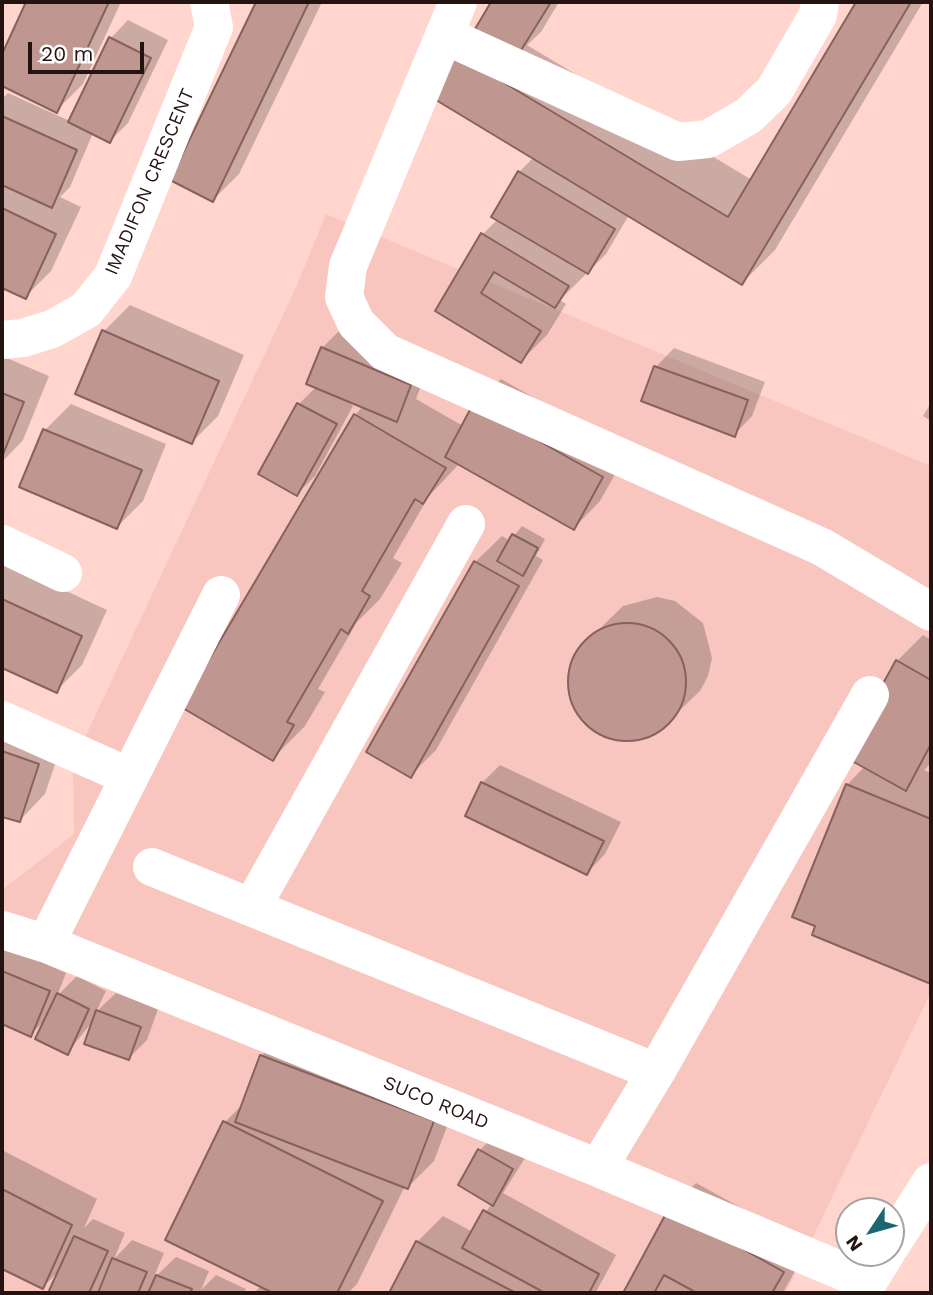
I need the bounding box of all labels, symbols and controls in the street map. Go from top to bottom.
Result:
scale bar [32,28,147,72]
text: 20 m [41,41,93,66]
street label: IMADIFON CRESCENT [100,85,200,279]
street label: SUCO ROAD [380,1071,492,1135]
north arrow [835,1197,905,1267]
text: N [841,1231,868,1256]

